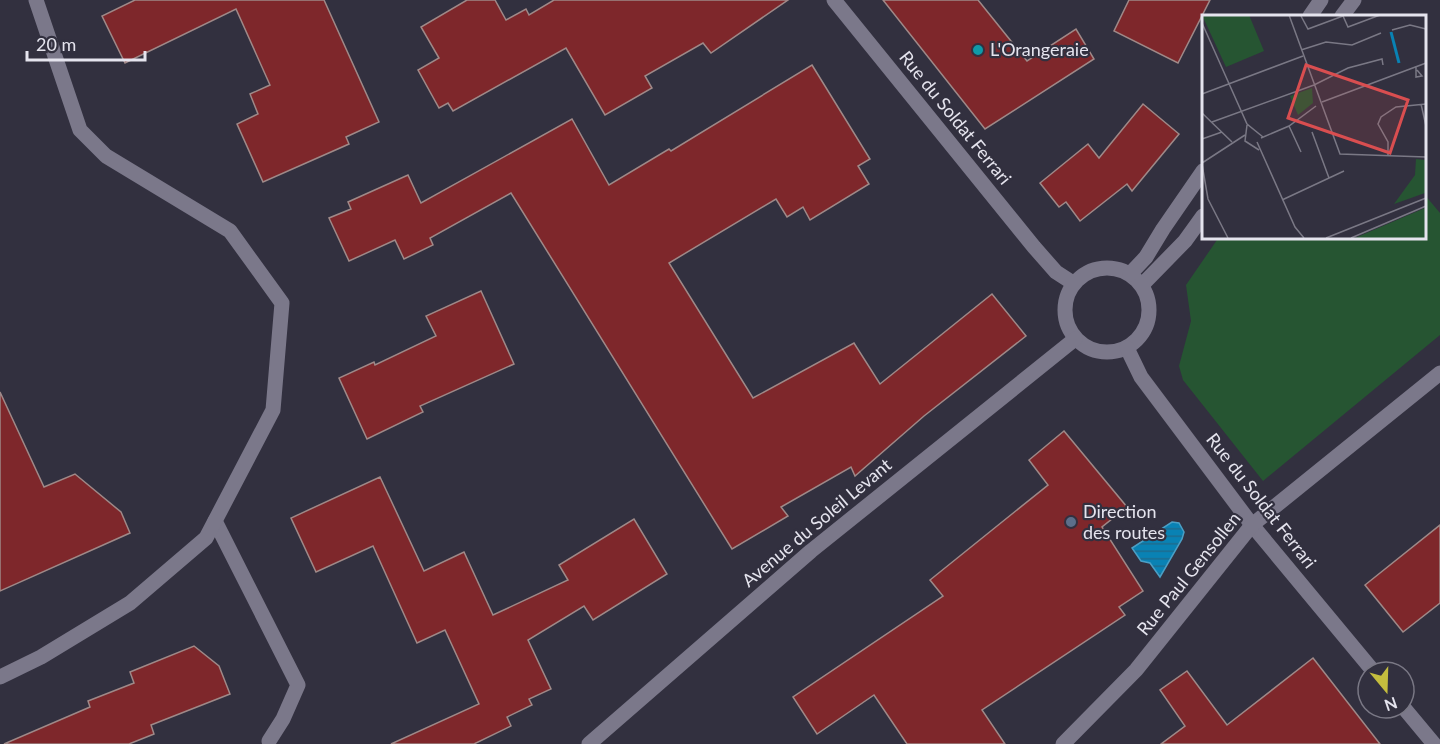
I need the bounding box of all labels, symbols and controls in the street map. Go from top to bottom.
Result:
inset map [1202,15,1425,238]
scale bar [27,24,146,62]
text: 20 m [36,33,76,55]
place label: L'Orangeraie [990,38,1089,60]
marker: L'Orangeraie [971,43,985,57]
street label: Rue du Soldat Ferrari [895,46,1016,189]
street label: Rue du Soldat Ferrari [1202,428,1321,572]
street label: Avenue du Soleil Levant [737,453,896,591]
place label: Direction des routes [1083,500,1165,543]
street label: Rue Paul Gensollen [1132,507,1245,639]
marker: Direction des routes [1064,515,1078,529]
north arrow [1356,660,1416,720]
text: N [1382,694,1400,716]

